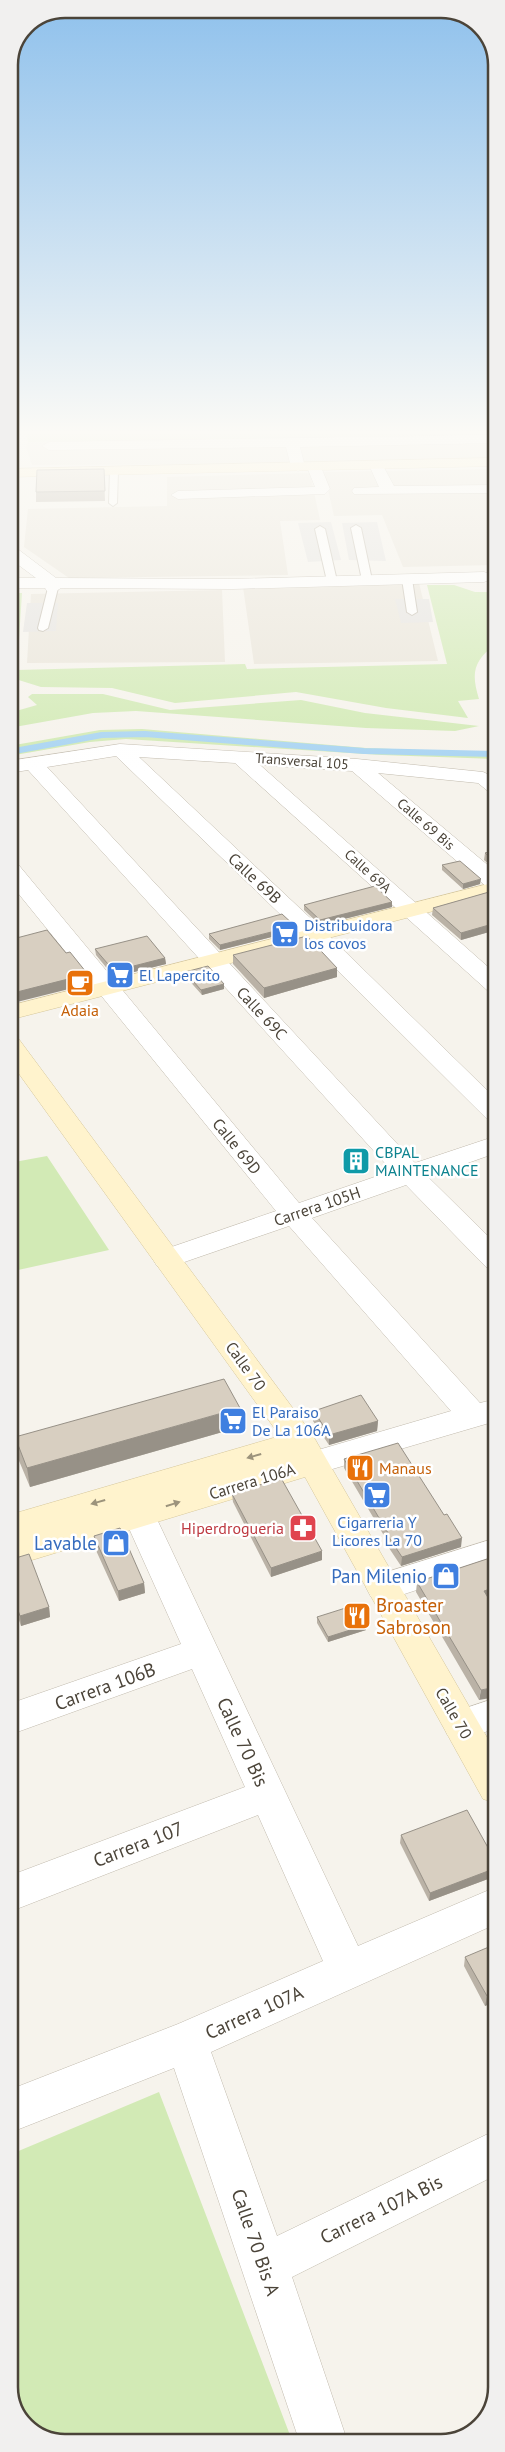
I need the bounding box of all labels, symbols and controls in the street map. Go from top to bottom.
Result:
street label: Transversal 105 [255,749,349,773]
street label: Calle 69 Bis [393,794,459,854]
street label: Calle 69A [341,845,396,897]
street label: Calle 69B [224,848,286,908]
place label: Distribuidora los covos [304,915,393,953]
supermarket icon: Distribuidora los covos [270,919,300,949]
supermarket icon: El Lapercito [105,960,135,990]
place label: El Lapercito [139,965,220,985]
cafe icon: Adaia [65,968,95,998]
street label: Calle 69C [232,982,292,1044]
place label: Adaia [61,1000,99,1020]
street label: Calle 69D [208,1114,266,1178]
place label: CBPAL MAINTENANCE [375,1142,479,1180]
building icon: CBPAL MAINTENANCE [341,1146,371,1176]
street label: Carrera 105H [271,1182,363,1230]
street label: Calle 70 [221,1337,271,1395]
place label: El Paraiso De La 106A [252,1402,331,1440]
supermarket icon: El Paraiso De La 106A [218,1406,248,1436]
one-way arrow [247,1453,262,1461]
restaurant icon: Manaus [345,1453,375,1483]
street label: Carrera 106A [207,1458,298,1504]
place label: Manaus [379,1458,432,1478]
supermarket icon: Cigarreria Y Licores La 70 [362,1480,392,1510]
one-way arrow [91,1498,106,1506]
one-way arrow [166,1500,181,1508]
place label: Cigarreria Y Licores La 70 [332,1512,422,1550]
pharmacy icon: Hiperdrogueria [288,1513,318,1543]
place label: Hiperdrogueria [181,1518,284,1538]
shop icon: Lavable [101,1528,131,1558]
place label: Lavable [34,1531,97,1555]
shop icon: Pan Milenio [431,1561,461,1591]
place label: Pan Milenio [331,1564,427,1588]
place label: Broaster Sabroson [376,1593,451,1639]
restaurant icon: Broaster Sabroson [342,1601,372,1631]
street label: Carrera 106B [51,1657,159,1715]
street label: Calle 70 [431,1684,477,1742]
street label: Calle 70 Bis [212,1694,274,1790]
street label: Carrera 107 [90,1816,186,1872]
street label: Carrera 107A [201,1980,307,2044]
street label: Carrera 107A Bis [316,2169,446,2249]
street label: Calle 70 Bis A [227,2185,285,2299]

